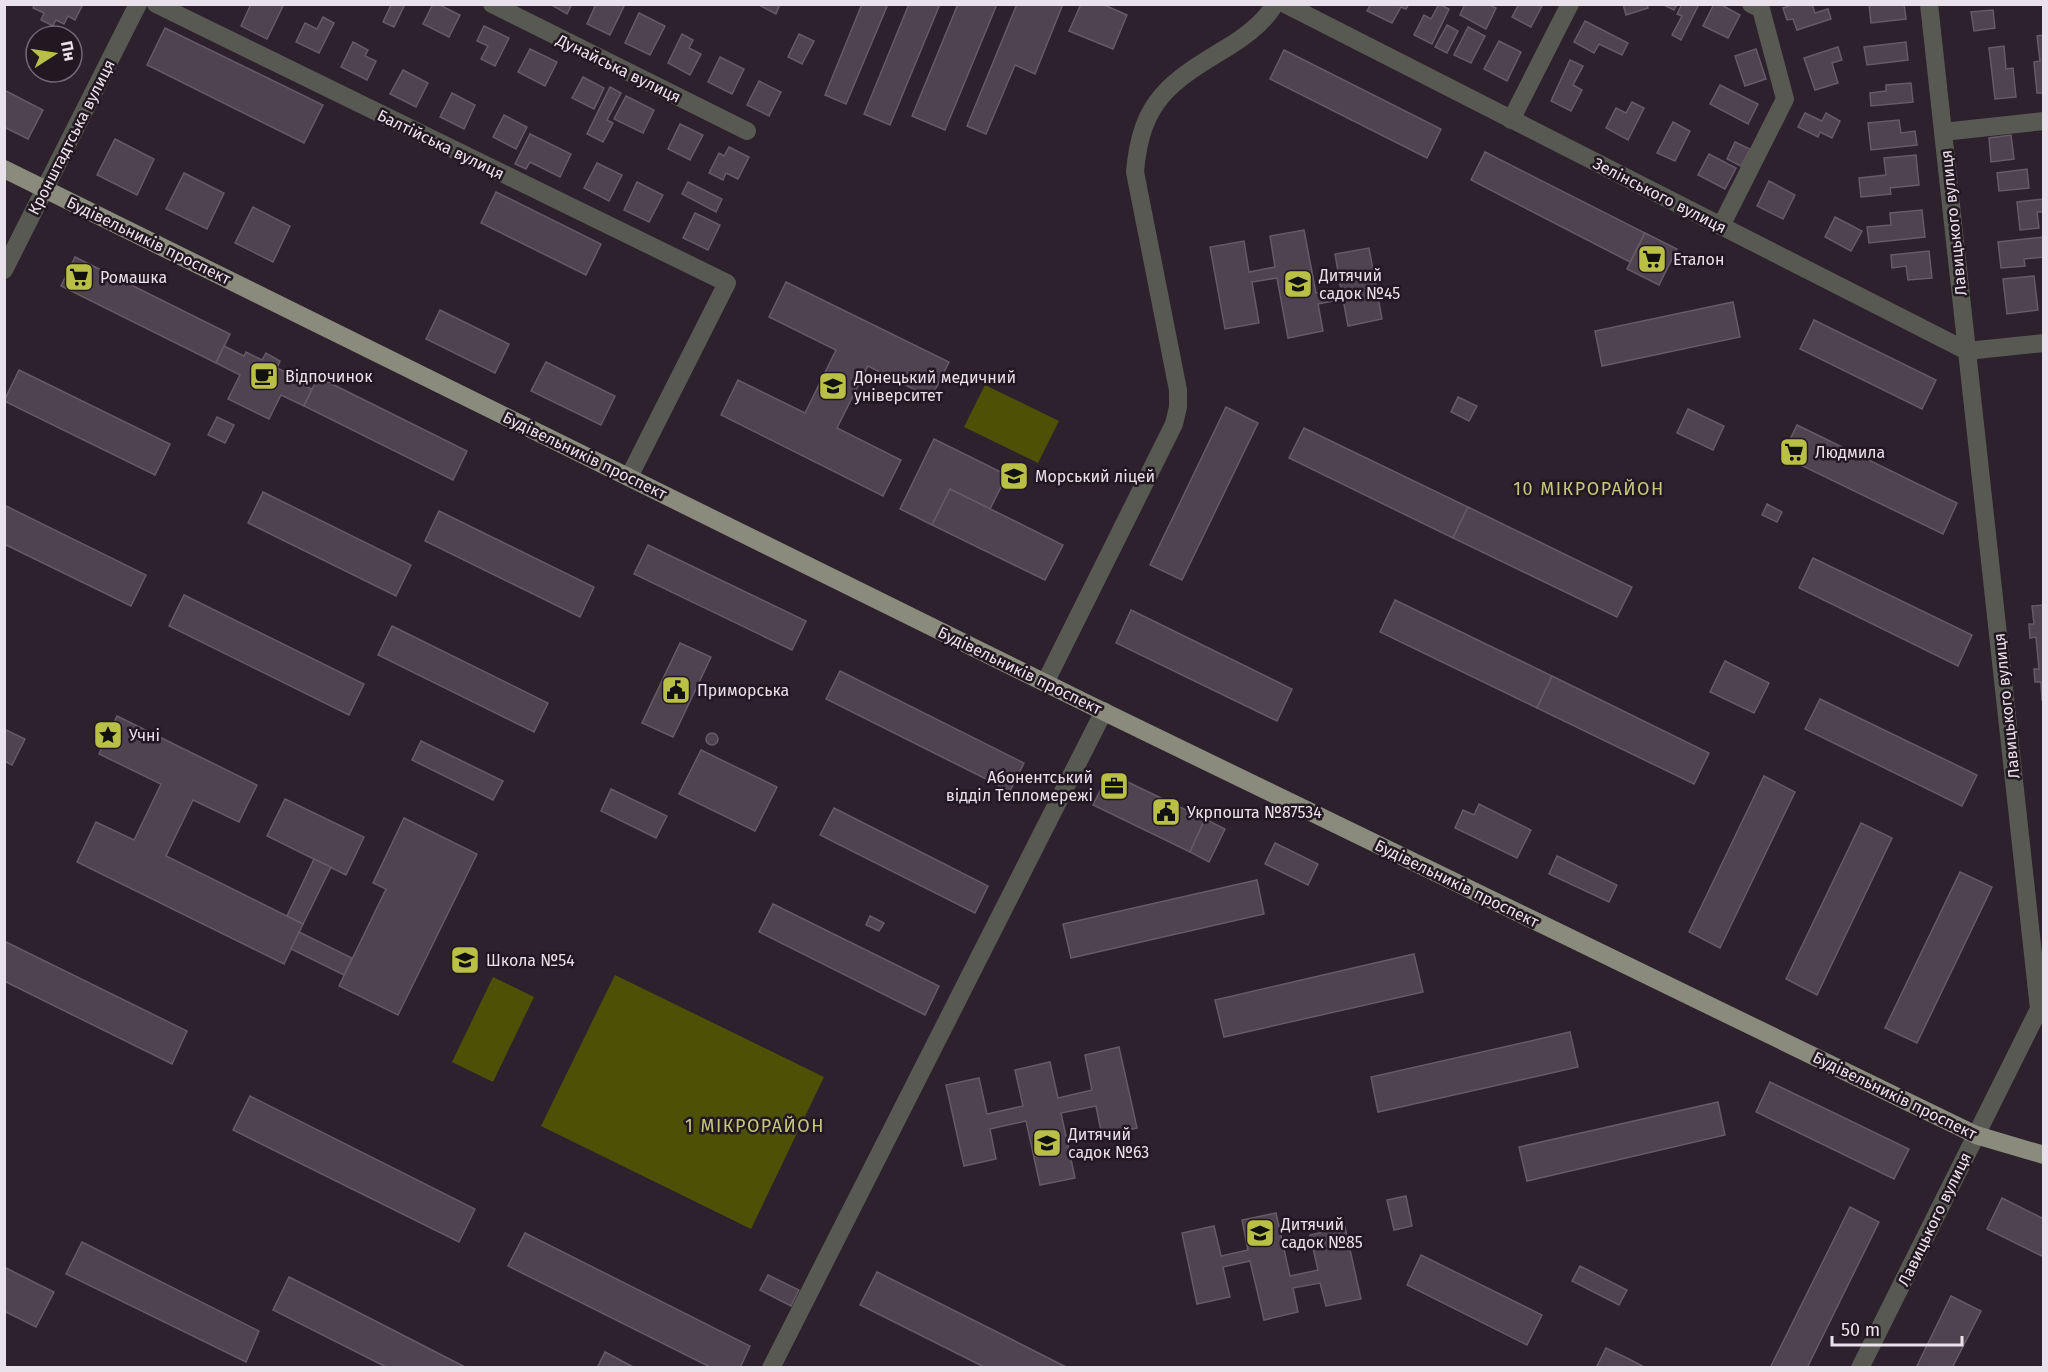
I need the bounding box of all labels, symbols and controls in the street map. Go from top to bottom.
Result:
north arrow [24,24,84,84]
street label: Дунайська вулиця [553,30,684,107]
text: Пн [57,39,80,63]
street label: Кронштадтська вулиця [24,56,119,218]
street label: Балтійська вулиця [374,105,507,183]
street label: Лавицького вулиця [1936,149,1971,297]
street label: Зелінського вулиця [1590,154,1730,237]
street label: Будівельників проспект [64,192,235,289]
supermarket icon: Еталон [1636,243,1668,275]
place label: Еталон [1673,250,1724,269]
supermarket icon: Ромашка [63,261,95,293]
place label: Дитячий садок №45 [1318,266,1400,303]
place label: Ромашка [100,268,167,287]
school or university icon: Дитячий садок №45 [1282,268,1314,300]
cafe icon: Відпочинок [248,360,280,392]
place label: Відпочинок [285,367,373,386]
place label: Донецький медичний університет [853,368,1016,405]
school or university icon: Донецький медичний університет [817,370,849,402]
street label: Будівельників проспект [500,407,671,504]
supermarket icon: Людмила [1778,436,1810,468]
place label: Людмила [1815,443,1885,462]
school or university icon: Морський ліцей [998,460,1030,492]
place label: Морський ліцей [1035,467,1155,486]
district label: 10 МІКРОРАЙОН [1513,478,1665,500]
street label: Будівельників проспект [935,622,1106,719]
street label: Лавицького вулиця [1989,632,2024,780]
public building icon: Приморська [660,674,692,706]
place label: Приморська [697,681,789,700]
place icon: Учні [92,719,124,751]
place label: Учні [129,726,160,745]
place label: Абонентський відділ Тепломережі [946,768,1093,805]
office icon: Абонентський відділ Тепломережі [1098,770,1130,802]
public building icon: Укрпошта №87534 [1150,796,1182,828]
place label: Укрпошта №87534 [1187,803,1322,822]
street label: Будівельників проспект [1372,835,1543,932]
school or university icon: Школа №54 [449,944,481,976]
place label: Школа №54 [486,951,575,970]
street label: Будівельників проспект [1810,1047,1981,1144]
district label: 1 МІКРОРАЙОН [685,1115,825,1137]
place label: Дитячий садок №63 [1067,1125,1149,1162]
school or university icon: Дитячий садок №63 [1031,1127,1063,1159]
street label: Лавицького вулиця [1894,1149,1975,1289]
place label: Дитячий садок №85 [1280,1215,1363,1252]
school or university icon: Дитячий садок №85 [1244,1217,1276,1249]
scale bar [1832,1309,1962,1347]
text: 50 m [1841,1319,1880,1341]

